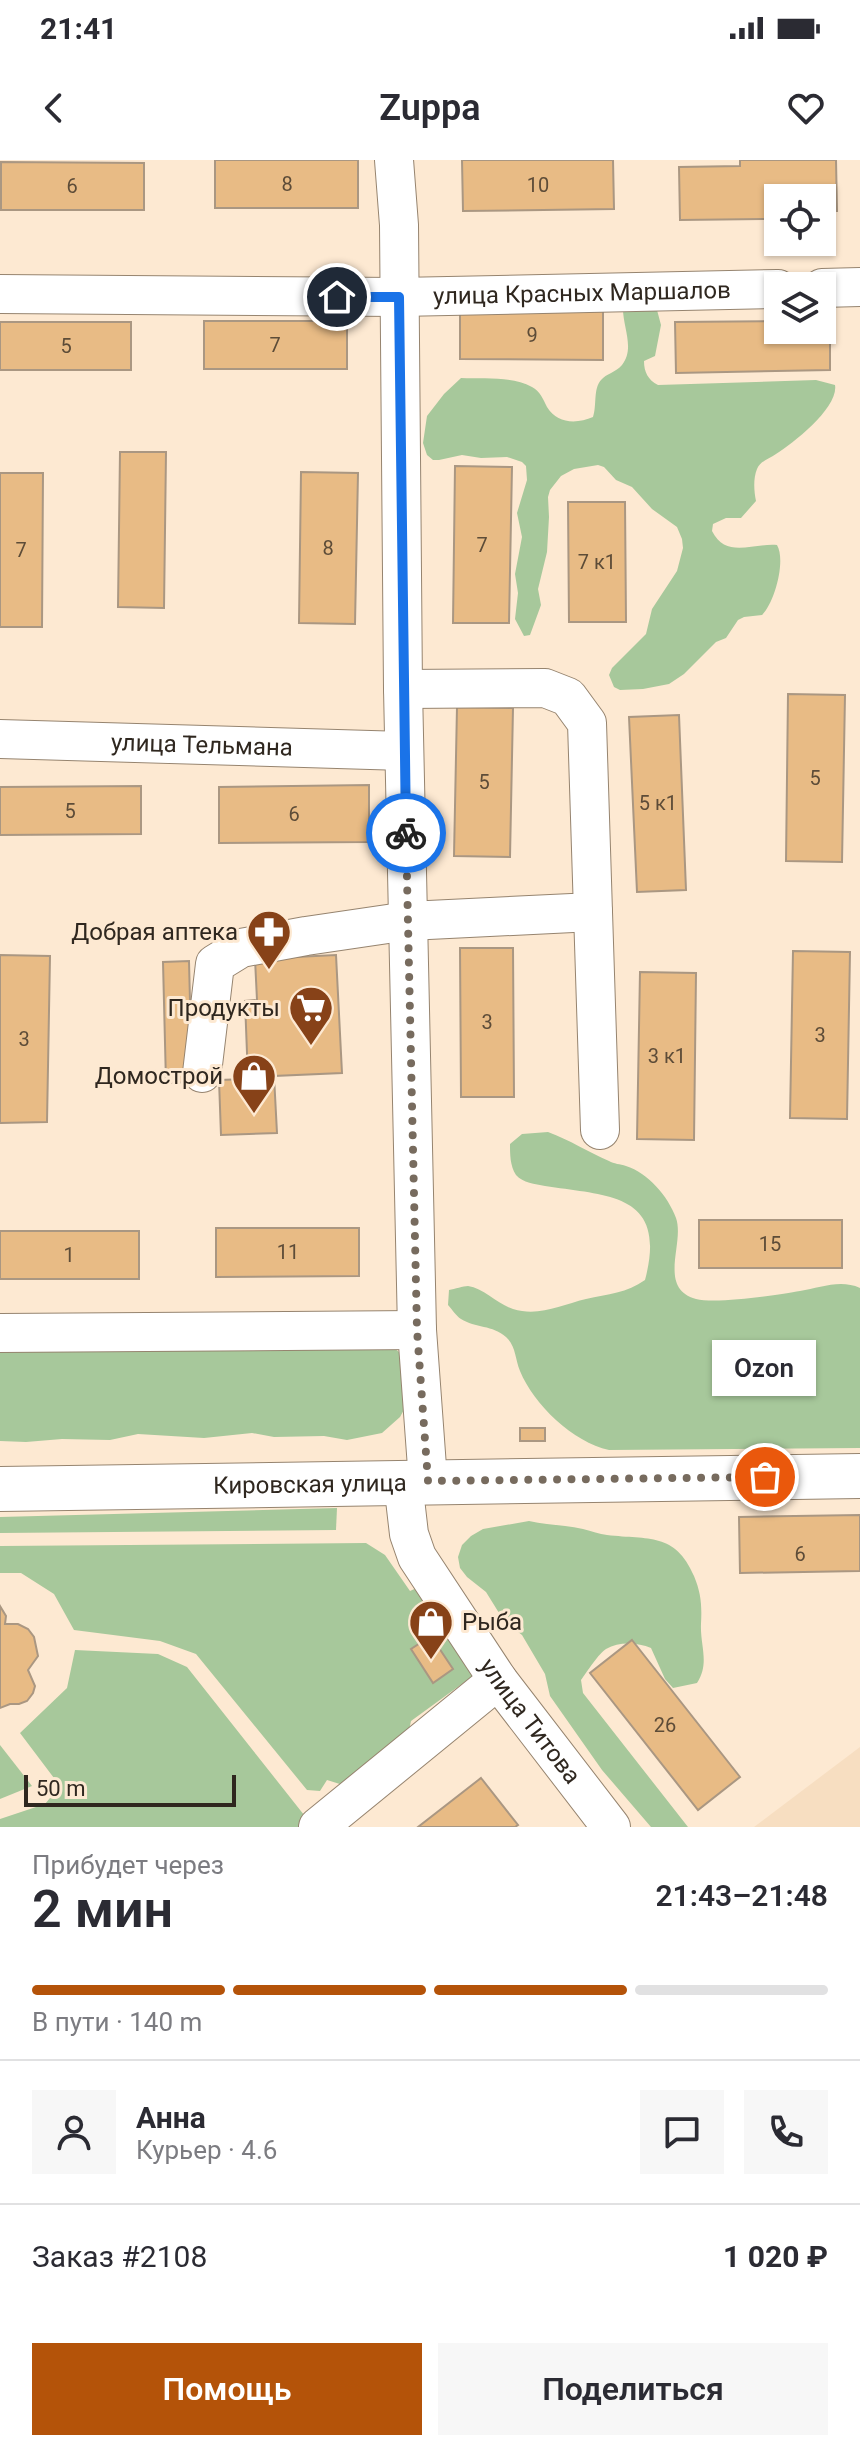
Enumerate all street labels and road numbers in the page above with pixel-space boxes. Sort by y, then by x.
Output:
street label: улица Красных Маршалов [433,276,731,310]
street label: улица Тельмана [111,728,293,762]
street label: Кировская улица [213,1469,407,1500]
street label: улица Титова [474,1653,586,1789]

